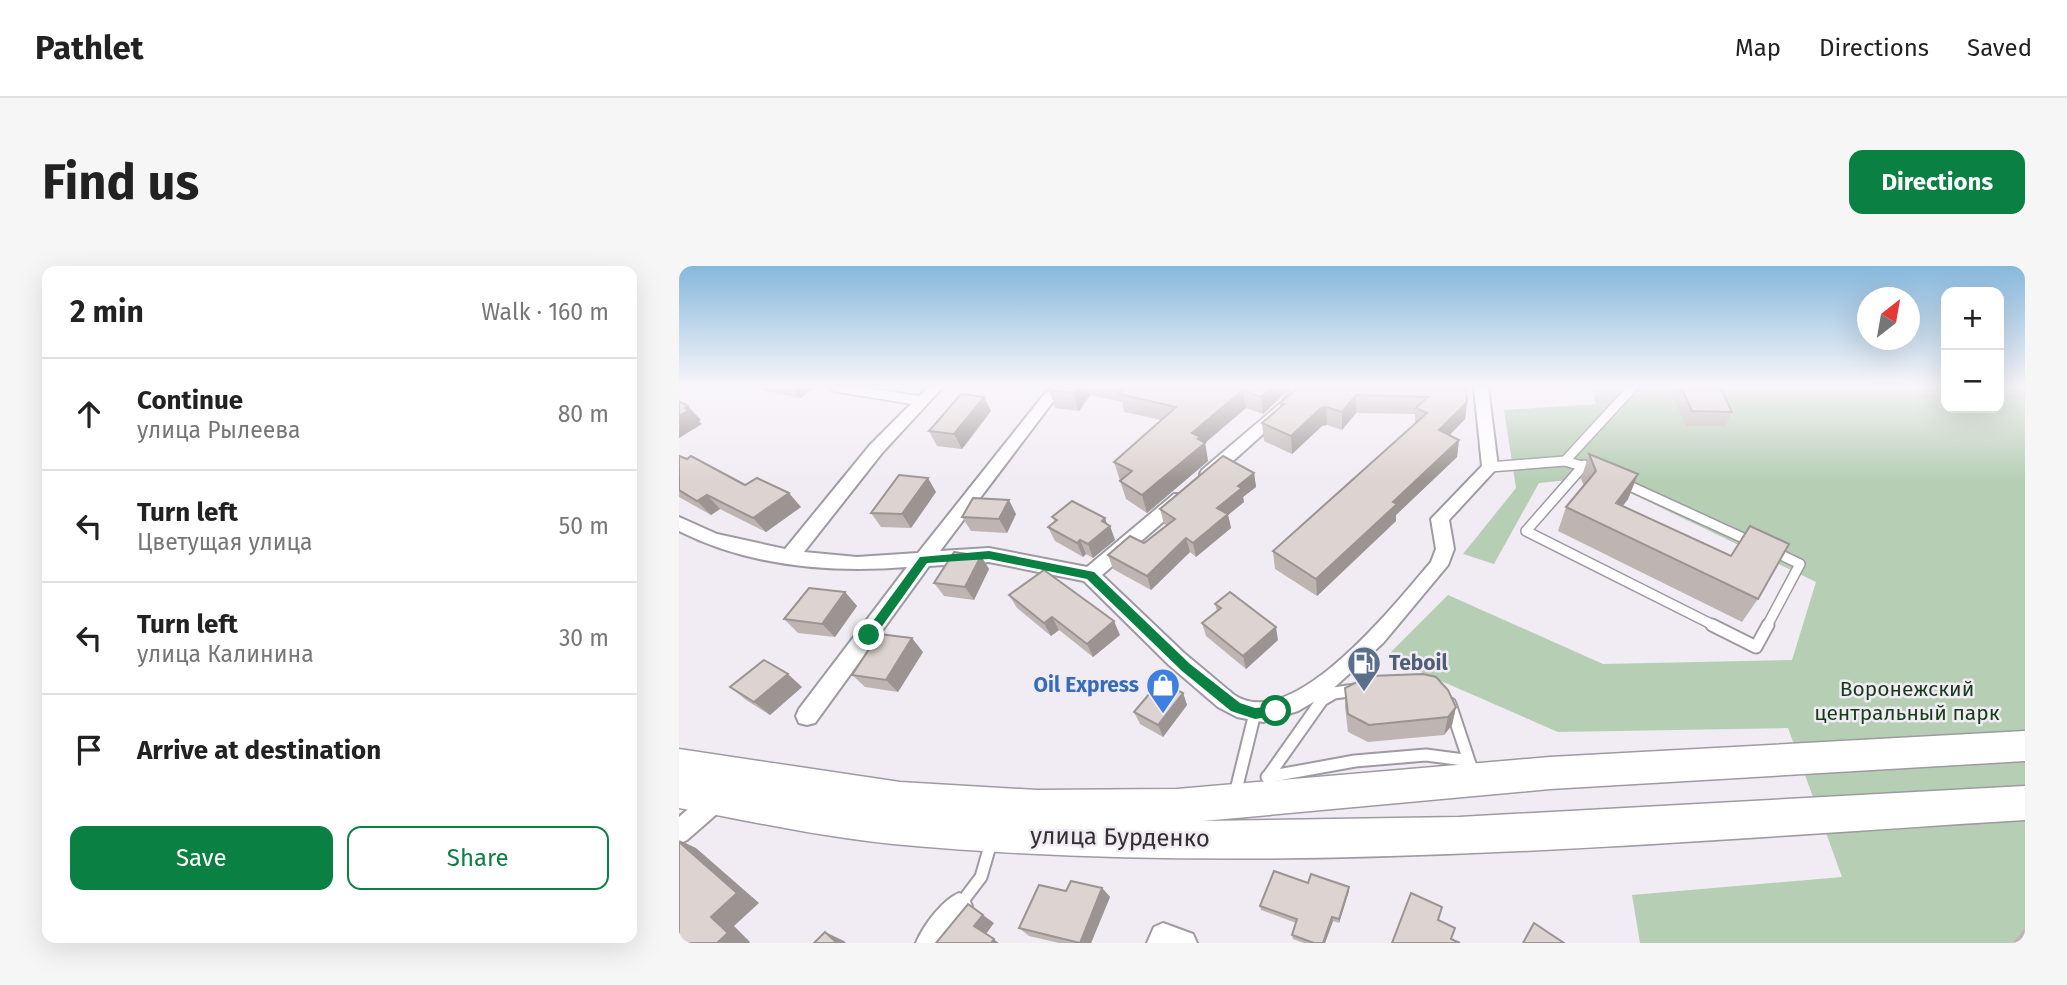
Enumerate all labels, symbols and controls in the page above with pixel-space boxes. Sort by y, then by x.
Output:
text: Pathlet [35,28,144,68]
text: Map [1735,34,1781,62]
text: Directions [1819,34,1929,62]
text: Saved [1967,34,2032,62]
button: Directions [1849,150,2025,214]
text: Find us [42,153,199,212]
north arrow [1857,287,1920,350]
map controls [1941,287,2004,413]
button: + [1941,287,2004,350]
text: 2 min [70,294,144,330]
text: Walk · 160 m [481,298,609,326]
button: − [1941,350,2004,413]
text: Continue [137,385,243,416]
icon: ahead [70,395,108,433]
text: 80 m [558,400,609,428]
text: улица Рылеева [137,416,301,444]
text: Turn left [137,497,238,528]
icon: left [70,507,108,545]
text: 50 m [559,512,609,540]
text: Цветущая улица [137,528,313,556]
text: Turn left [137,609,238,640]
icon: left [70,619,108,657]
route end [853,619,884,650]
text: 30 m [559,624,609,652]
text: улица Калинина [137,640,314,668]
fuel station icon: Teboil [1345,644,1383,693]
place label: Teboil [1389,650,1448,676]
shop icon: Oil Express [1144,666,1182,715]
place label: Oil Express [1033,672,1139,698]
park label: Воронежский центральный парк [1814,676,2000,726]
route start [1260,695,1291,726]
icon: arrive [70,731,108,769]
text: Arrive at destination [137,735,381,766]
street label: улица Бурденко [1030,821,1210,853]
button: Save [70,826,333,890]
button: Share [347,826,609,890]

